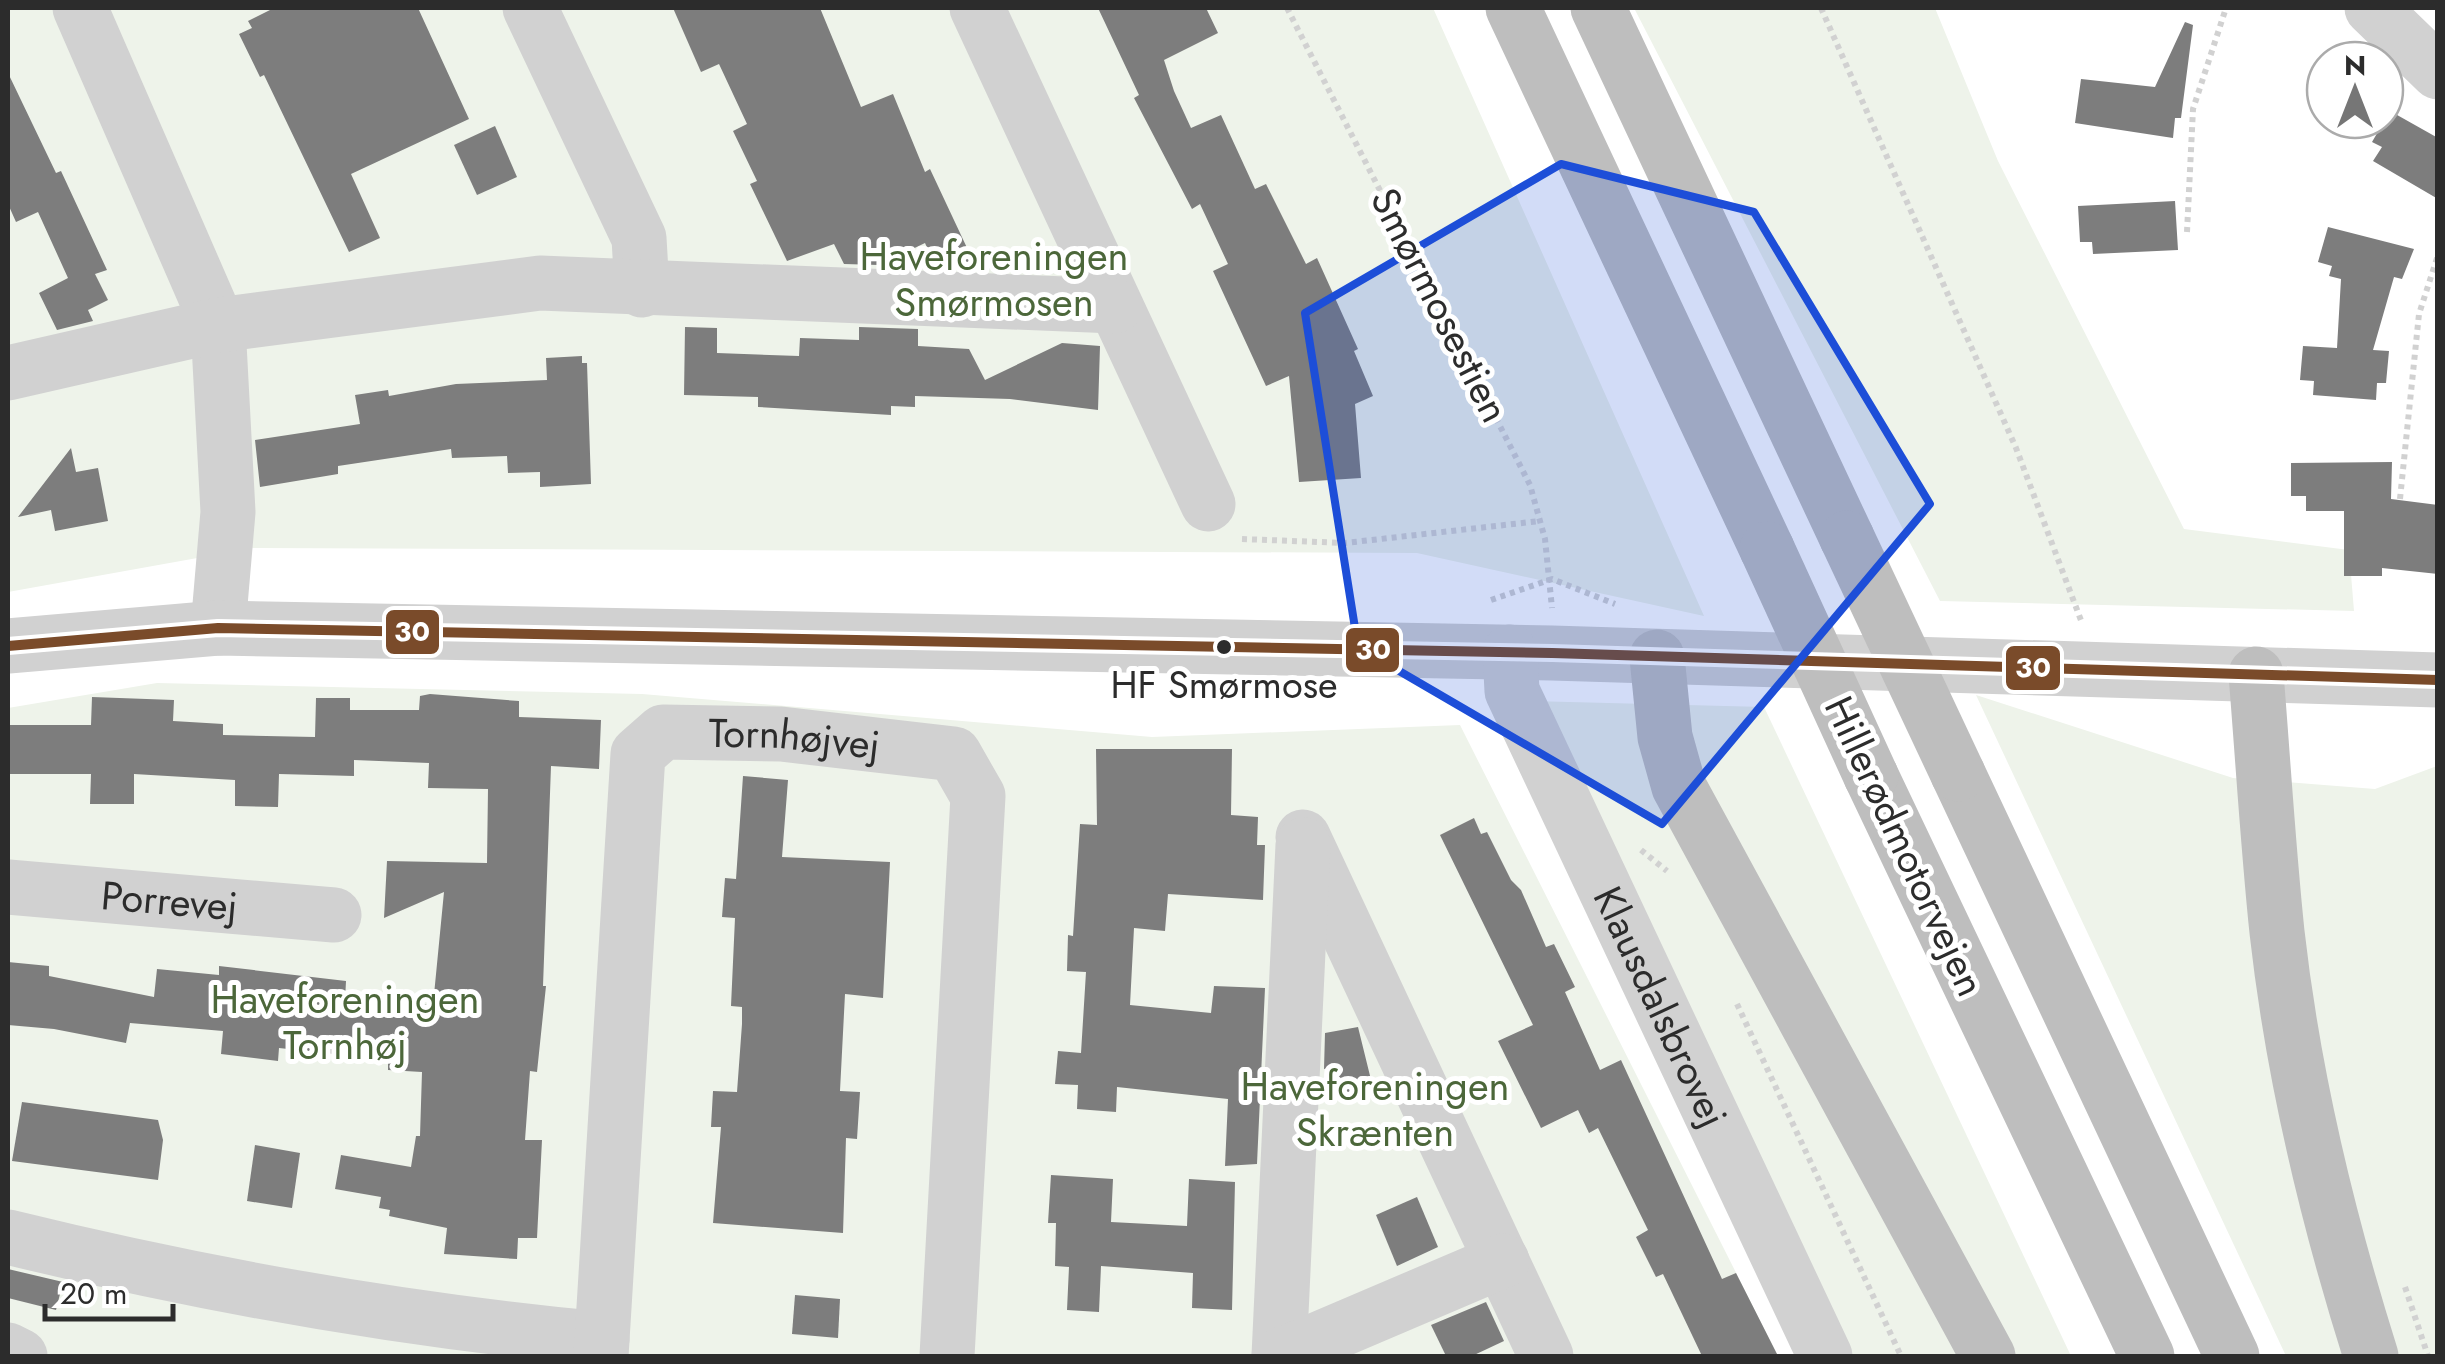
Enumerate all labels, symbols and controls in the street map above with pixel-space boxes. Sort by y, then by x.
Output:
north arrow [2305,40,2405,140]
text: N [2344,45,2366,86]
street label: Smørmosestien [1356,178,1524,432]
park label: Haveforeningen Smørmosen [859,227,1129,331]
line badge: 30 [384,608,441,656]
text: 30 [394,611,430,652]
line badge: 30 [1344,626,1401,674]
text: 30 [1355,629,1391,670]
marker: HF Smørmose [1214,637,1234,657]
line badge: 30 [2004,644,2062,692]
text: 30 [2015,647,2051,688]
place label: HF Smørmose [1110,657,1338,712]
street label: Hillerødmotorvejen [1810,686,2000,1006]
street label: Tornhøjvej [708,704,883,774]
street label: Porrevej [99,866,240,936]
street label: Klausdalsbrovej [1579,877,1742,1137]
park label: Haveforeningen Tornhøj [210,970,480,1074]
park label: Haveforeningen Skrænten [1240,1057,1510,1161]
scale bar [45,1259,172,1321]
text: 20 m [60,1272,127,1315]

